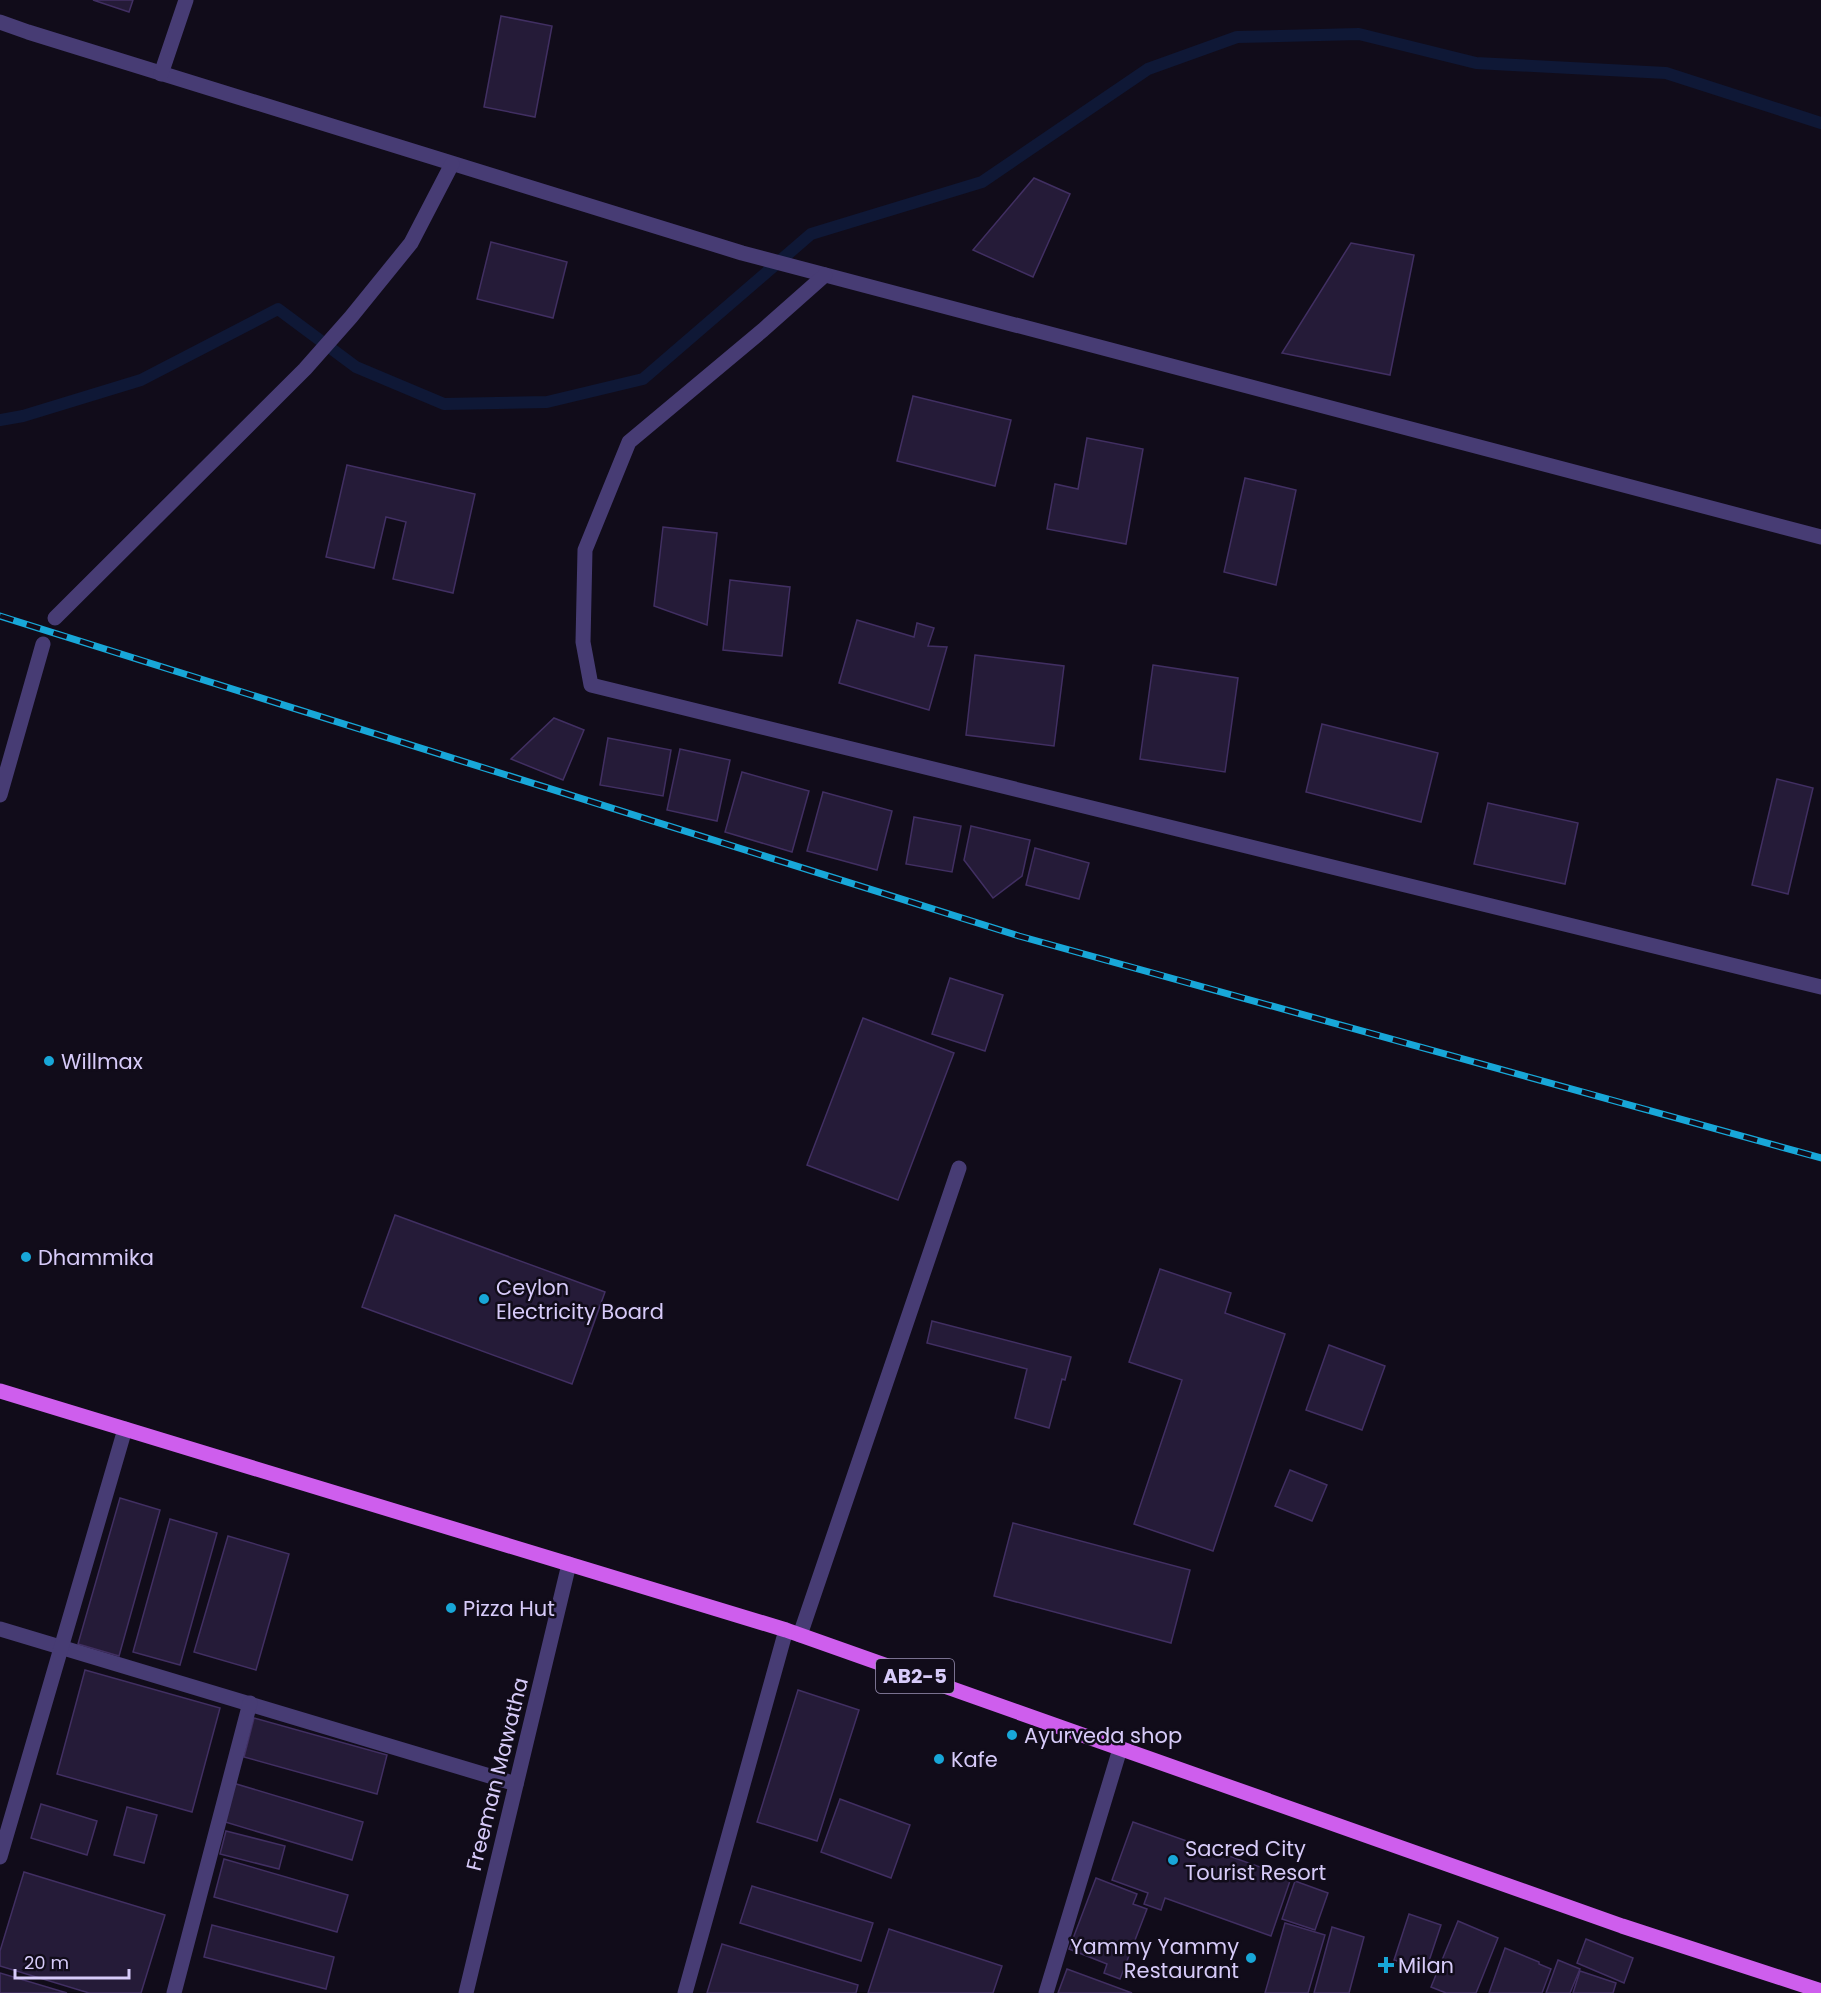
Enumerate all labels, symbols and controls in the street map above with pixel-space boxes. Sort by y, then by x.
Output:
place label: Willmax [61,1047,143,1076]
marker: Willmax [42,1054,56,1068]
place label: Dhammika [38,1243,154,1272]
marker: Dhammika [19,1250,33,1264]
place label: Ceylon Electricity Board [496,1273,664,1326]
marker: Ceylon Electricity Board [477,1292,491,1306]
place label: Pizza Hut [463,1594,555,1623]
marker: Pizza Hut [444,1601,458,1615]
road number: AB2-5 [876,1659,954,1693]
street label: Freeman Mawatha [459,1674,535,1874]
place label: Ayurveda shop [1024,1721,1182,1750]
marker: Ayurveda shop [1005,1728,1019,1742]
place label: Kafe [951,1745,998,1774]
marker: Kafe [932,1752,946,1766]
place label: Sacred City Tourist Resort [1185,1834,1326,1887]
marker: Sacred City Tourist Resort [1166,1853,1180,1867]
place label: Yammy Yammy Restaurant [1070,1932,1239,1985]
scale bar [15,1942,129,1980]
text: 20 m [24,1950,69,1975]
marker: Yammy Yammy Restaurant [1244,1951,1258,1965]
place label: Milan [1398,1951,1454,1980]
marker: Milan [1379,1958,1393,1972]

